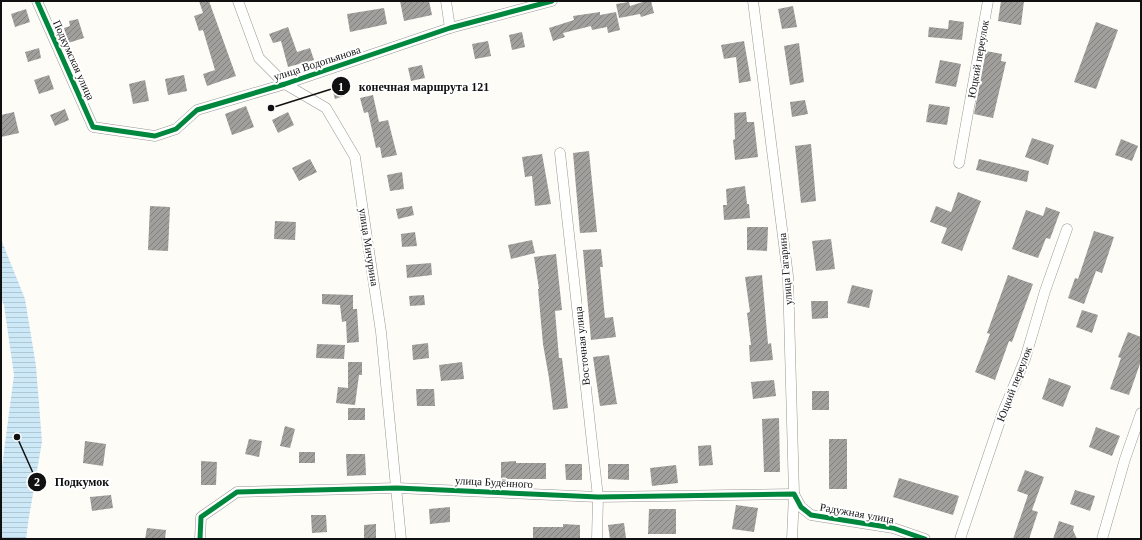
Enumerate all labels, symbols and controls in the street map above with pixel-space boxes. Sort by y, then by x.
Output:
street label: Подкумская улица [51,18,97,102]
street label: Юцкий переулок [965,18,991,99]
street label: улица Водопьянова [272,43,362,83]
callout: конечная маршрута 121 [331,74,497,98]
text: 1 [338,80,344,94]
text: конечная маршрута 121 [359,80,489,94]
street label: улица Мичурина [357,207,381,287]
street label: улица Гагарина [776,232,794,306]
street label: Восточная улица [572,306,592,386]
street label: Юцкий переулок [994,344,1034,423]
callout: Подкумок [27,470,118,494]
street label: улица Будённого [455,474,534,490]
text: 2 [34,475,40,489]
text: Подкумок [55,475,109,489]
street label: Радужная улица [819,501,895,525]

